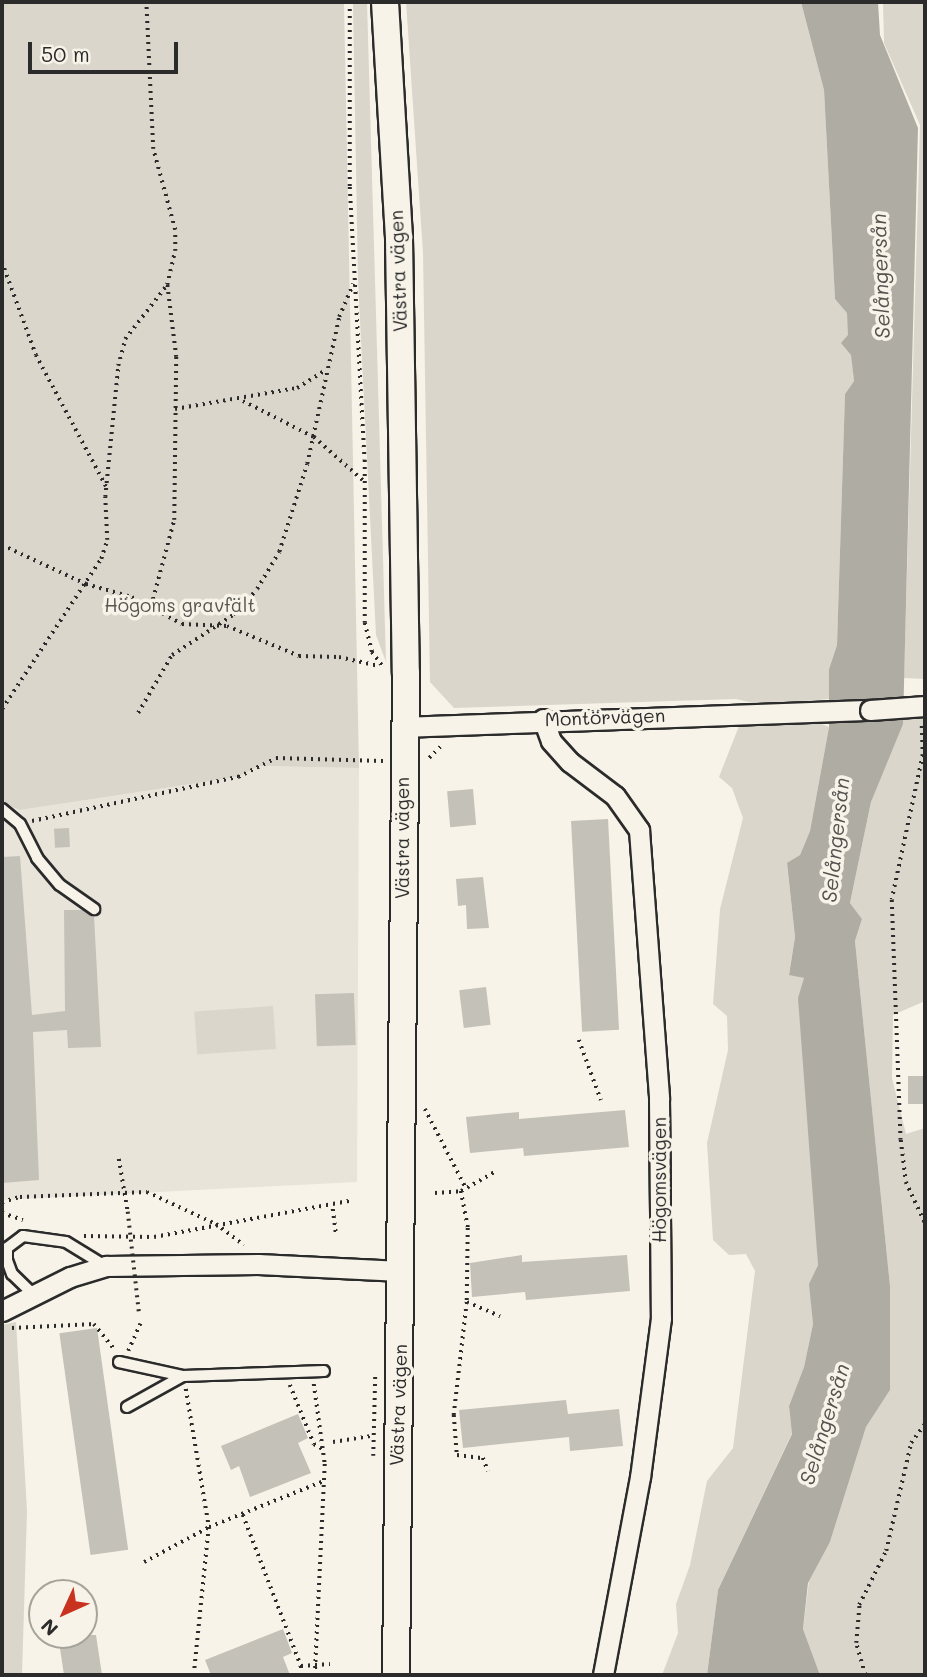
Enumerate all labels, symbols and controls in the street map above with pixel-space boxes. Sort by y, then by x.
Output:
scale bar [32,28,182,72]
text: 50 m [41,40,90,67]
street label: Västra vägen [384,210,412,332]
water label: Selångersån [865,213,895,339]
park label: Högoms gravfält [104,594,256,616]
street label: Montörvägen [544,704,666,730]
water label: Selångersån [816,776,854,904]
street label: Västra vägen [391,777,413,899]
street label: Högomsvägen [648,1117,670,1243]
street label: Västra vägen [384,1344,412,1466]
water label: Selångersån [794,1360,854,1488]
north arrow [28,1579,98,1649]
text: N [35,1614,63,1642]

